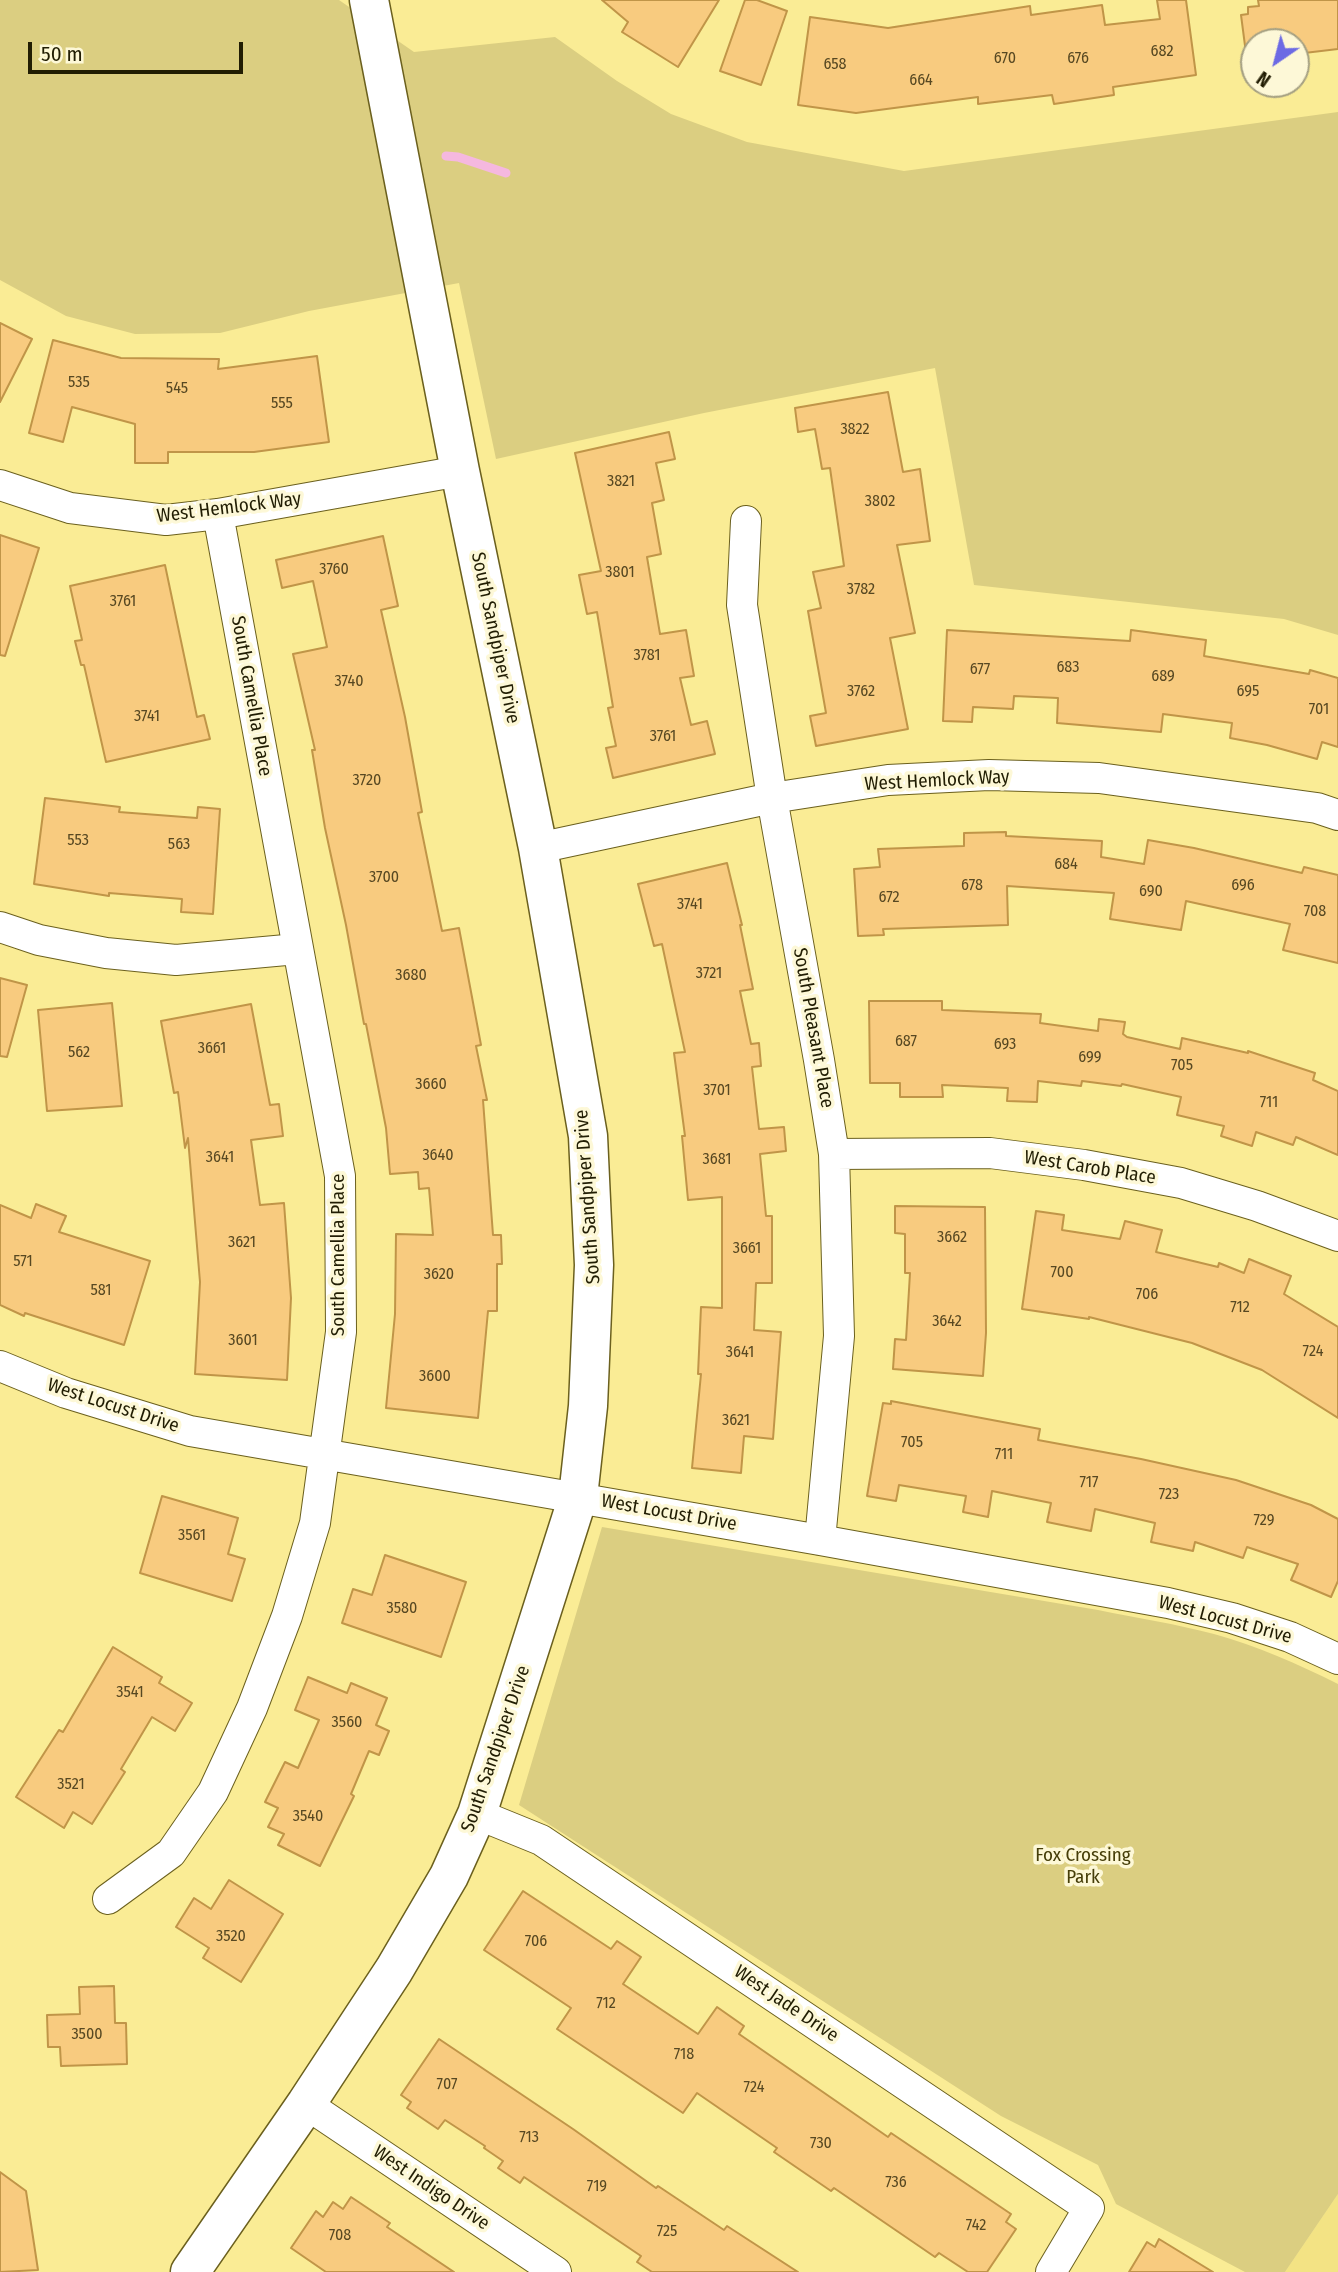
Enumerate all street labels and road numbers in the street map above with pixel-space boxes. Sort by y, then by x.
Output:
street label: West Hemlock Way [156,488,302,528]
street label: South Sandpiper Drive [466,550,524,726]
street label: South Camellia Place [226,614,276,778]
street label: West Hemlock Way [864,766,1010,796]
street label: South Pleasant Place [788,946,838,1110]
street label: South Sandpiper Drive [571,1109,605,1285]
street label: West Carob Place [1023,1146,1157,1190]
street label: South Camellia Place [328,1174,350,1336]
street label: West Locust Drive [44,1374,182,1438]
street label: West Locust Drive [599,1490,739,1536]
street label: West Locust Drive [1156,1591,1294,1649]
street label: South Sandpiper Drive [457,1663,535,1835]
street label: West Jade Drive [729,1961,843,2047]
street label: West Indigo Drive [368,2141,494,2235]

